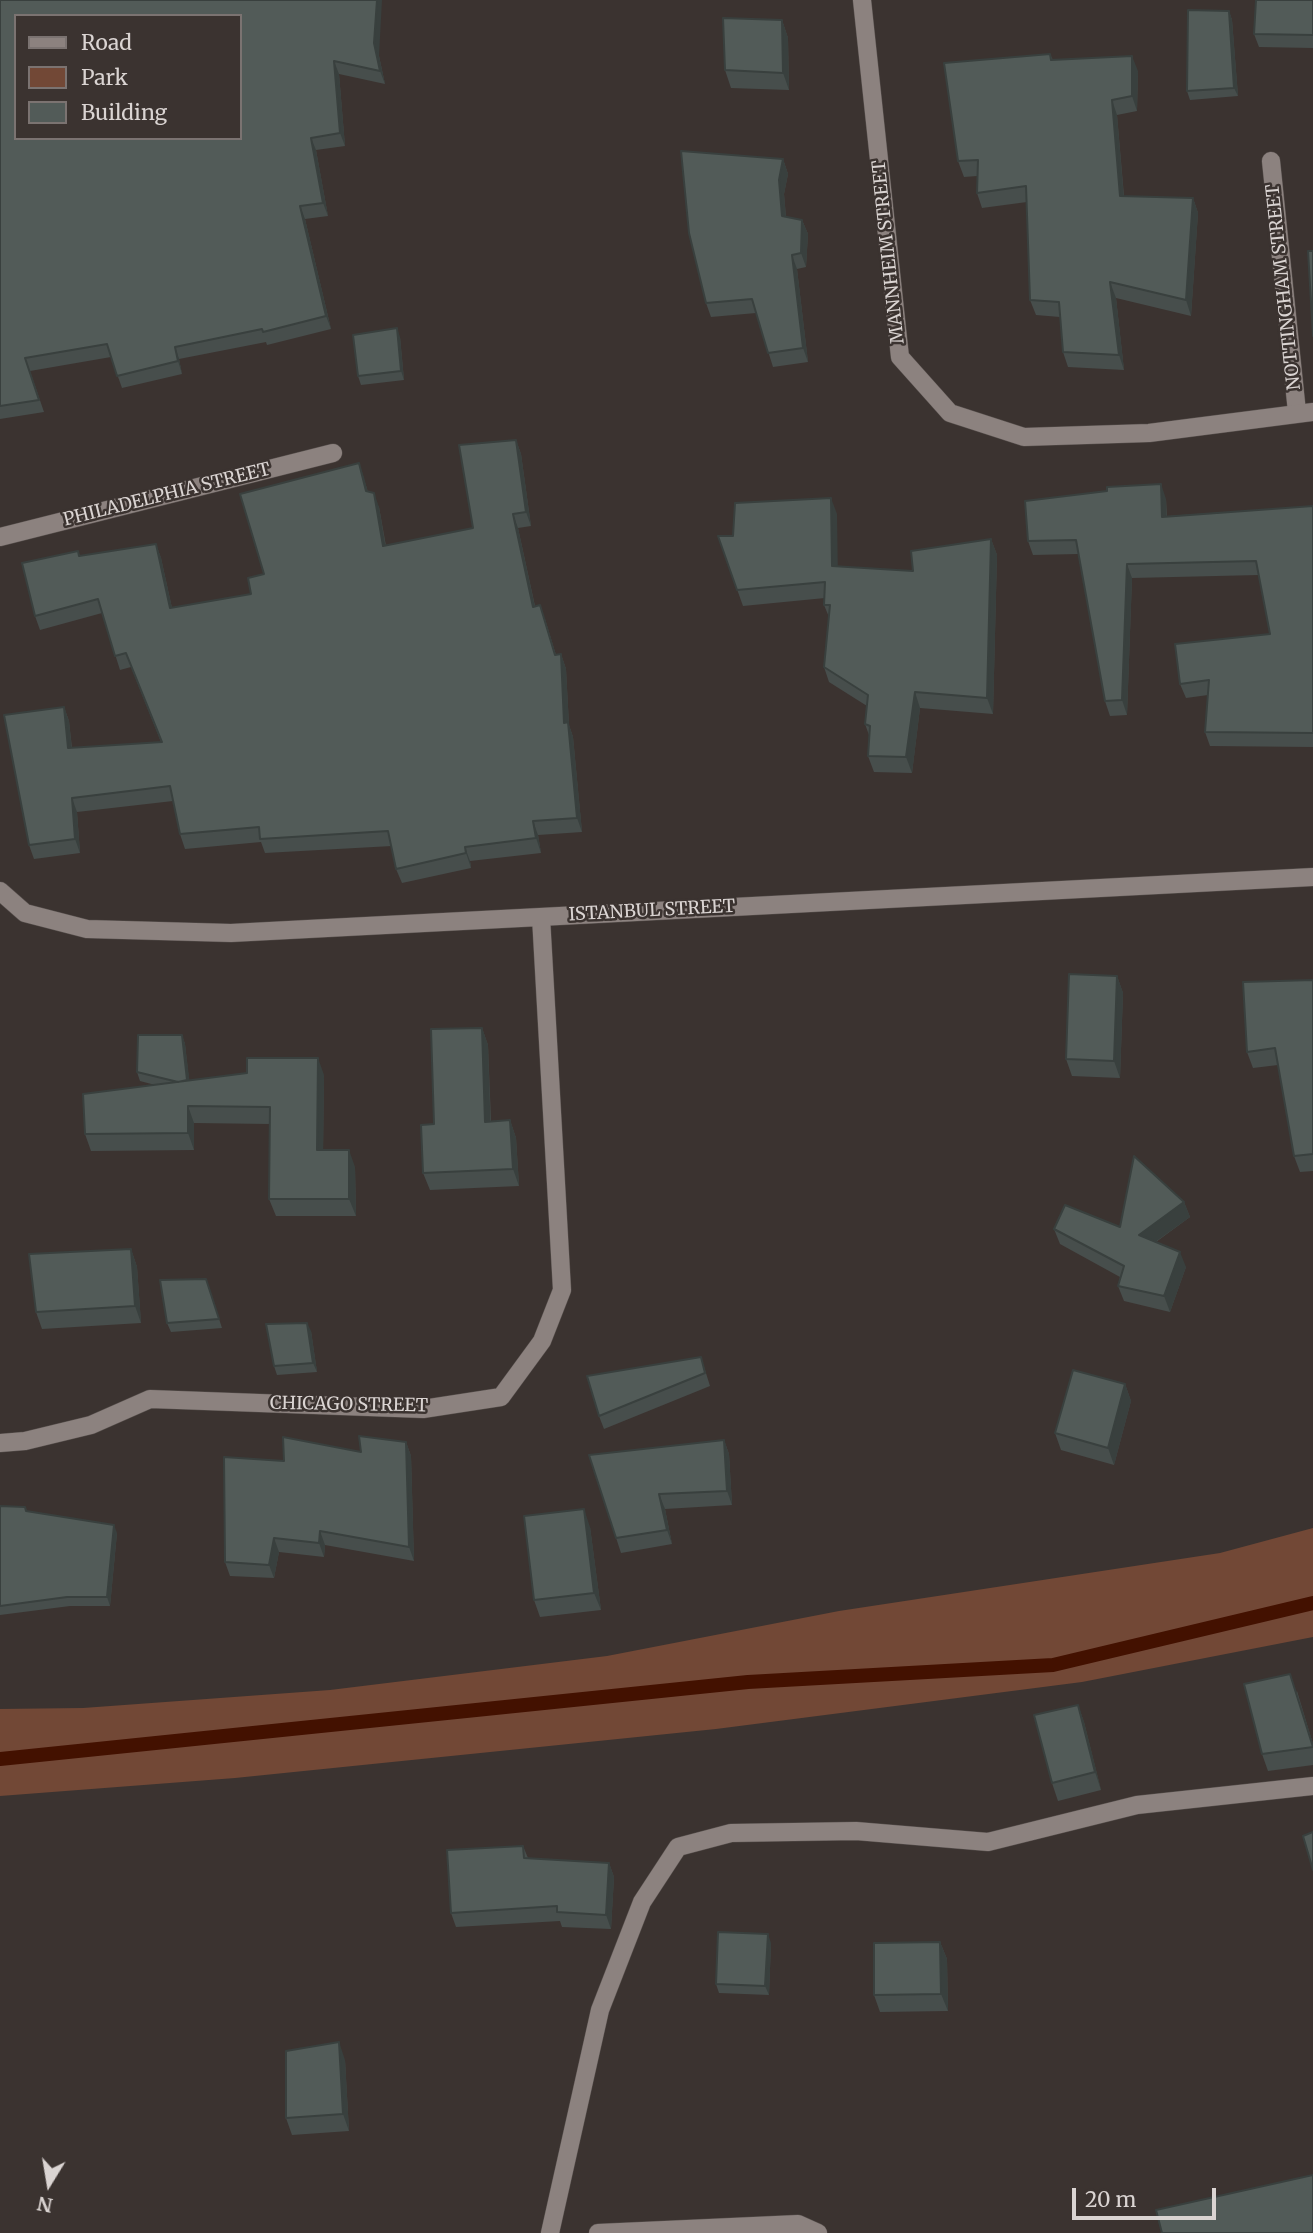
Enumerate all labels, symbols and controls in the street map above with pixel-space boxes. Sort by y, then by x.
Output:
legend [14,14,242,140]
text: Road [81,29,132,56]
text: Park [81,64,128,91]
text: Building [81,99,167,126]
street label: MANNHEIM STREET [869,159,909,345]
street label: NOTTINGHAM STREET [1262,183,1306,391]
street label: PHILADELPHIA STREET [61,459,273,531]
street label: ISTANBUL STREET [568,896,736,926]
street label: CHICAGO STREET [270,1393,428,1417]
north arrow [14,2149,84,2219]
scale bar [1075,2174,1218,2218]
text: 20 m [1085,2186,1136,2213]
text: N [35,2191,55,2218]

